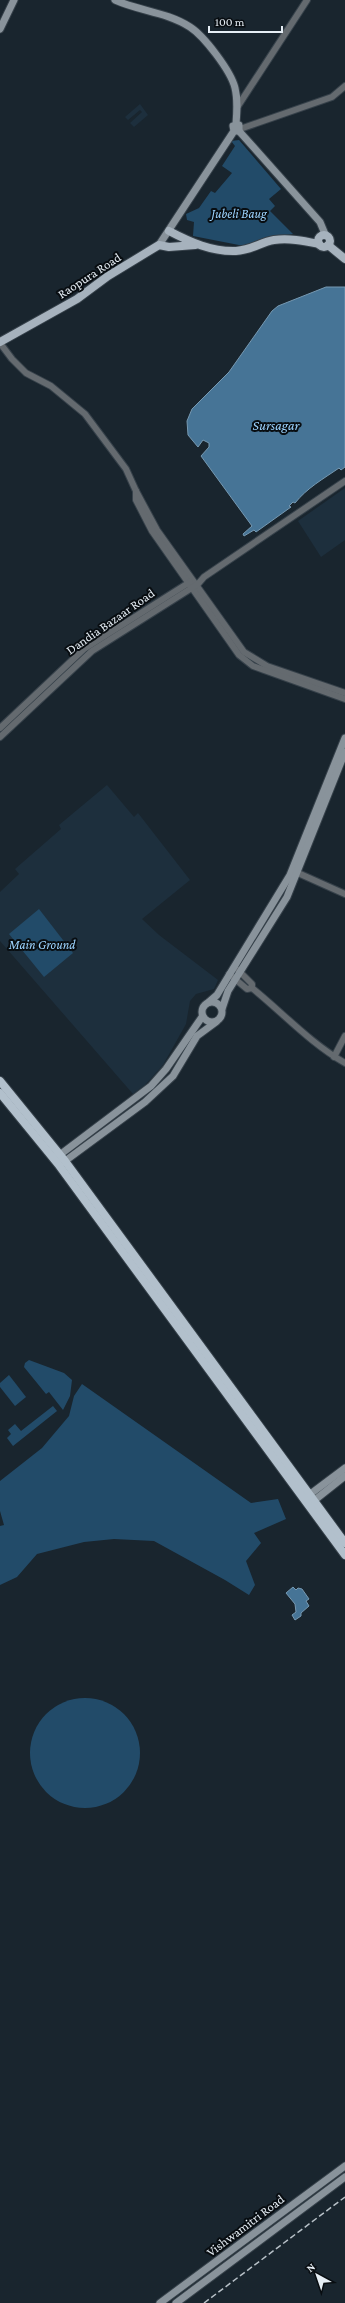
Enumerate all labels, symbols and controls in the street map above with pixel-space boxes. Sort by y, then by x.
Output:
scale bar [209,8,282,34]
text: 100 m [215,15,245,29]
park label: Jubeli Baug [209,206,268,221]
street label: Raopura Road [55,249,124,301]
water label: Sursagar [253,417,301,433]
street label: Dandia Bazaar Road [63,585,157,658]
park label: Main Ground [8,937,76,952]
street label: Vishwamitri Road [204,2191,287,2259]
north arrow [297,2255,337,2295]
text: N [304,2260,318,2274]

